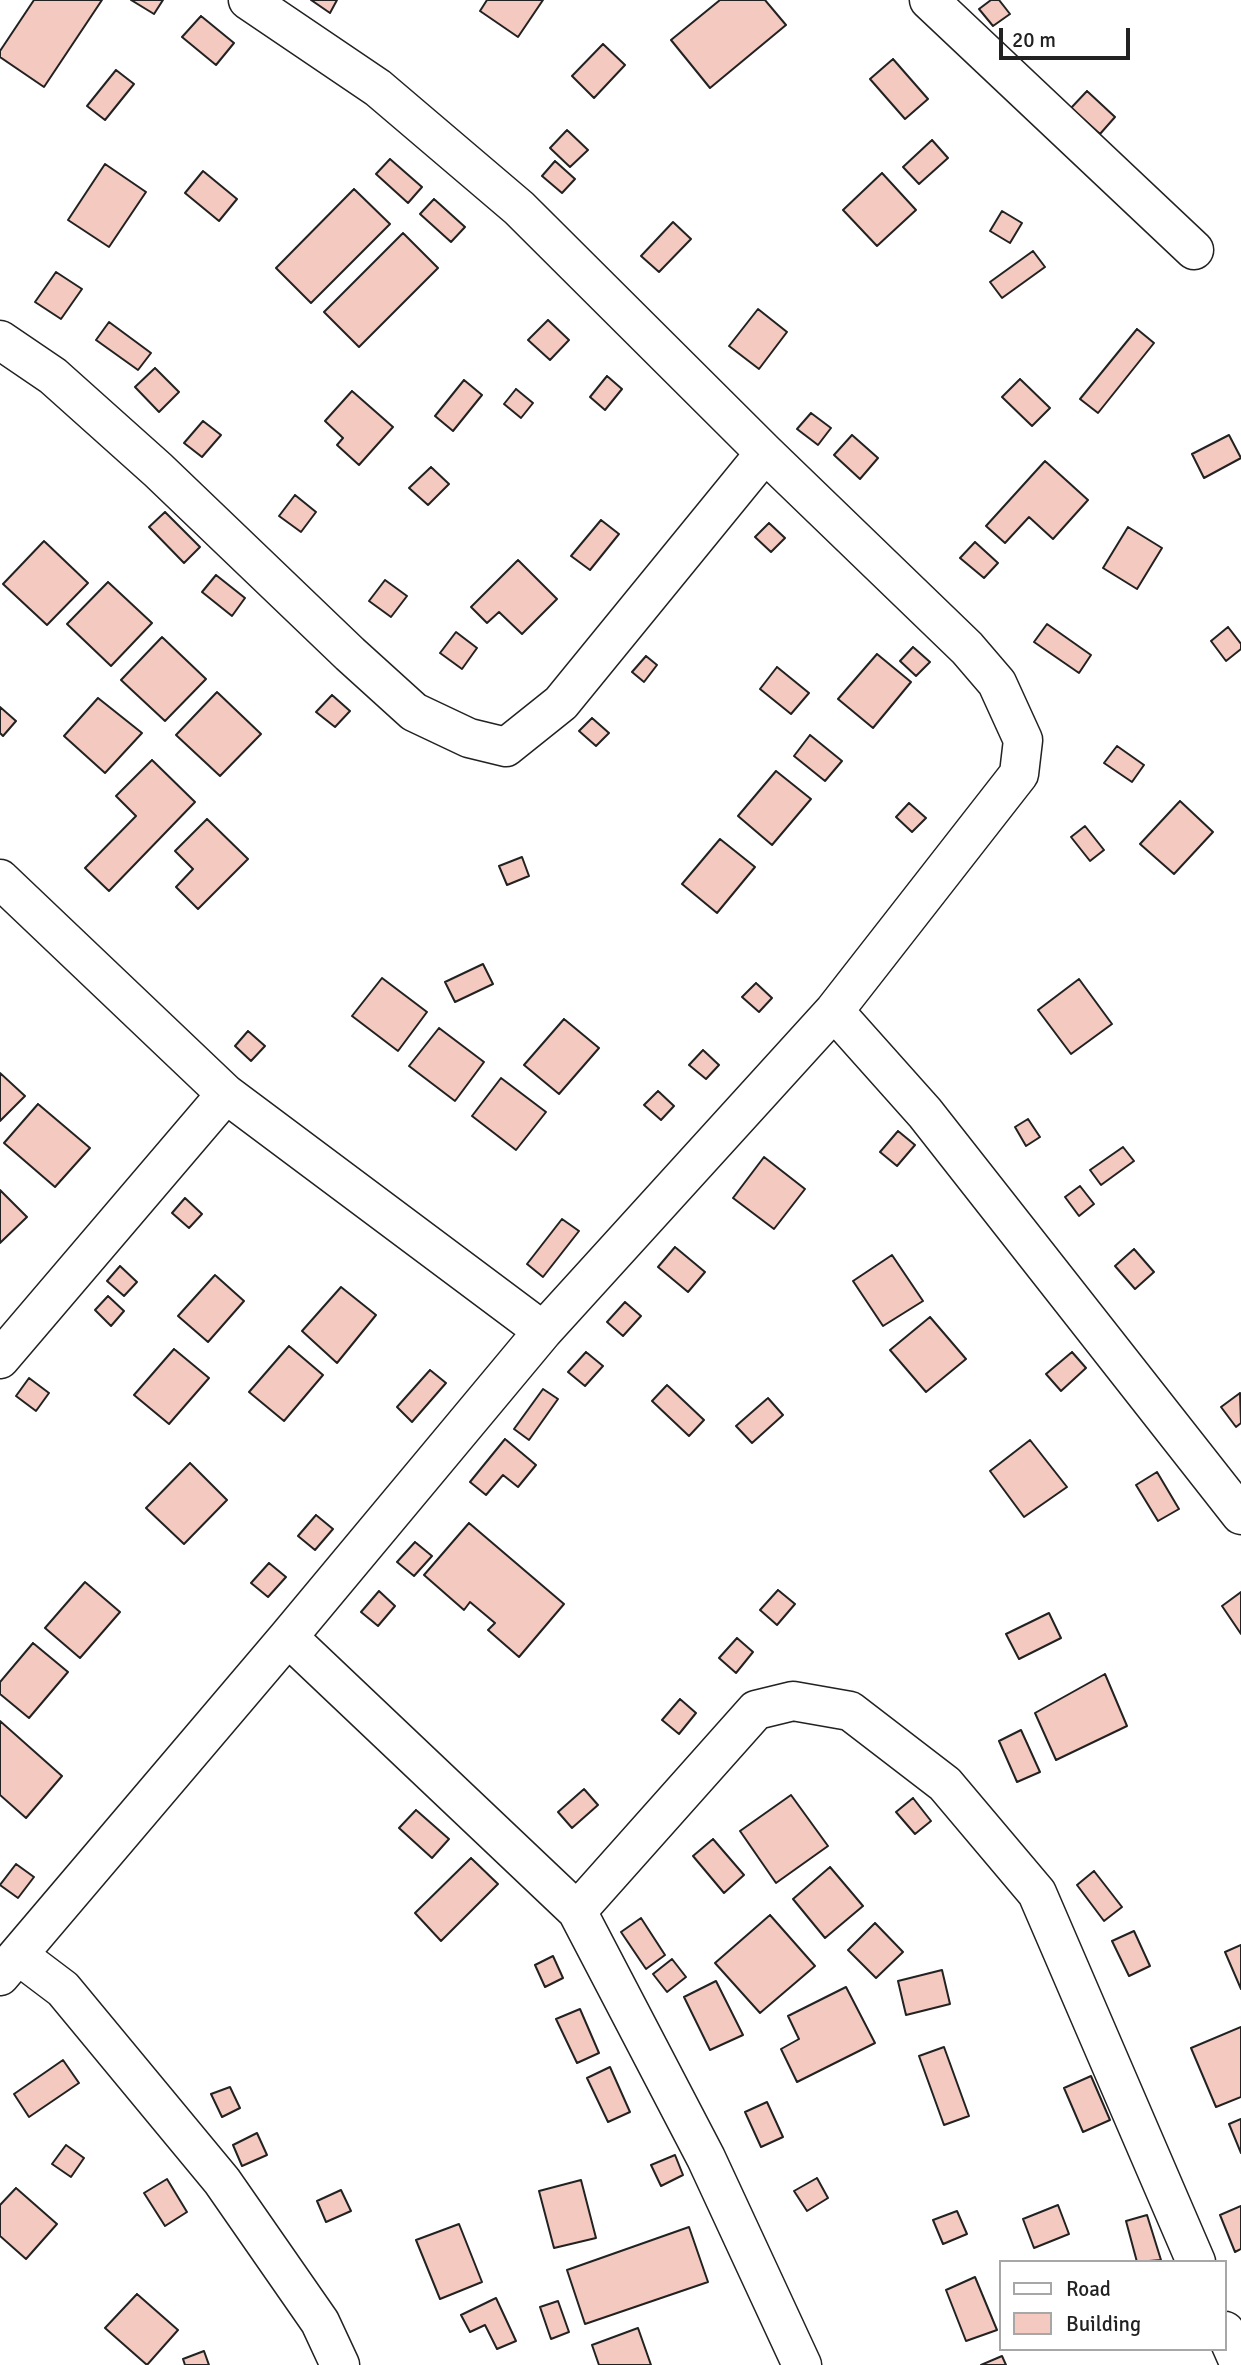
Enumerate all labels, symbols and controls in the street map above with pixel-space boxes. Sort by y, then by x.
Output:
scale bar [1003,14,1134,58]
text: 20 m [1012,27,1056,53]
legend [1000,2260,1227,2351]
text: Road [1066,2276,1111,2302]
text: Building [1066,2311,1141,2337]

